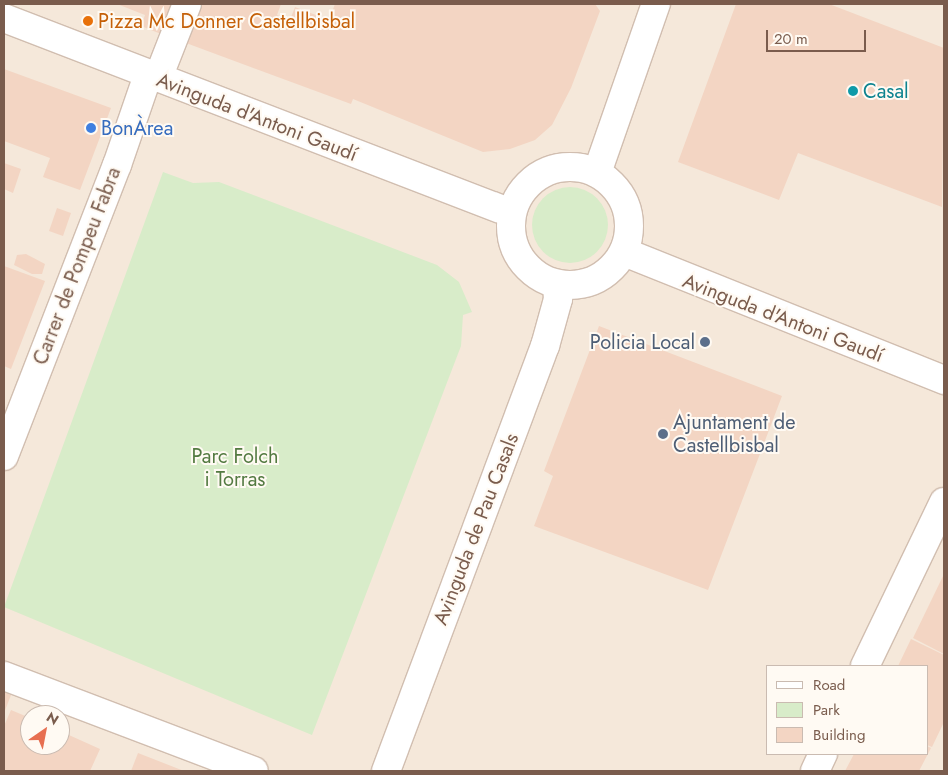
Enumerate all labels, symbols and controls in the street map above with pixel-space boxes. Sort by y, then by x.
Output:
place label: Pizza Mc Donner Castellbisbal [98,9,355,33]
marker: Pizza Mc Donner Castellbisbal [82,15,94,27]
scale bar [768,20,868,52]
text: 20 m [774,28,808,50]
street label: Avinguda d'Antoni Gaudí [153,68,361,166]
place label: Casal [863,79,909,103]
marker: Casal [847,85,859,97]
place label: BonÀrea [101,116,173,140]
marker: BonÀrea [85,122,97,134]
street label: Carrer de Pompeu Fabra [28,164,126,368]
street label: Avinguda d'Antoni Gaudí [679,269,887,367]
place label: Policia Local [590,330,695,354]
marker: Policia Local [699,336,711,348]
place label: Ajuntament de Castellbisbal [673,410,796,457]
marker: Ajuntament de Castellbisbal [657,428,669,440]
street label: Avinguda de Pau Casals [428,430,524,628]
park label: Parc Folch i Torras [191,444,279,491]
legend [766,665,928,755]
text: Road [813,674,845,696]
text: Park [813,699,840,721]
north arrow [20,705,70,755]
text: N [43,707,63,730]
text: Building [813,724,865,746]

